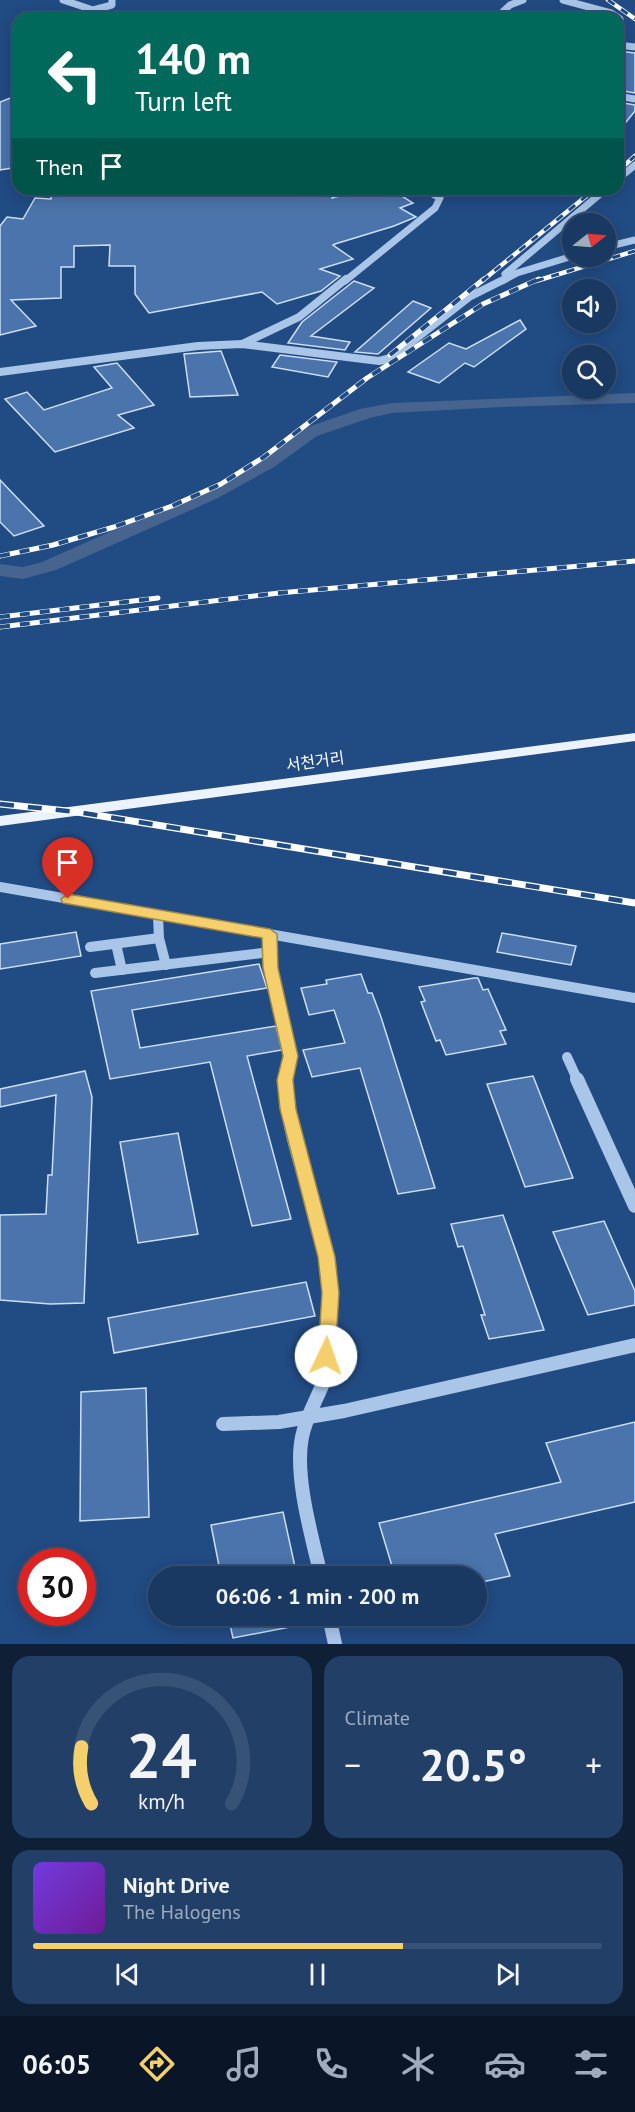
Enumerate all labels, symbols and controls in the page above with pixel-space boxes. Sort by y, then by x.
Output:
text: 140 m [135,31,251,86]
icon: left [36,36,114,114]
text: Turn left [135,84,232,118]
icon: arrive [95,150,128,183]
text: Then [36,153,83,181]
north arrow [562,213,616,267]
map controls [562,213,616,399]
button: sound [562,279,616,333]
button: search [562,345,616,399]
street label: 서천거리 [284,747,346,775]
pin [42,837,93,899]
icon: arrive [51,846,84,879]
position arrow [294,1324,358,1388]
speed limit sign: 30 [18,1548,96,1626]
text: 06:06 · 1 min · 200 m [216,1582,419,1610]
text: Climate [345,1705,410,1731]
text: 24 [126,1714,197,1795]
text: 20.5° [420,1735,527,1793]
text: − [345,1743,361,1786]
text: + [585,1743,602,1786]
text: km/h [138,1787,185,1815]
text: Night Drive [123,1871,230,1899]
text: The Halogens [123,1899,241,1925]
icon: previous [111,1958,144,1991]
icon: pause [301,1958,334,1991]
icon: next [491,1958,524,1991]
icon: directions [136,2043,178,2085]
icon: music [223,2043,265,2085]
icon: phone [310,2043,352,2085]
icon: climate [397,2043,439,2085]
icon: car [484,2043,526,2085]
icon: filters [570,2043,612,2085]
text: 06:05 [22,2047,91,2081]

